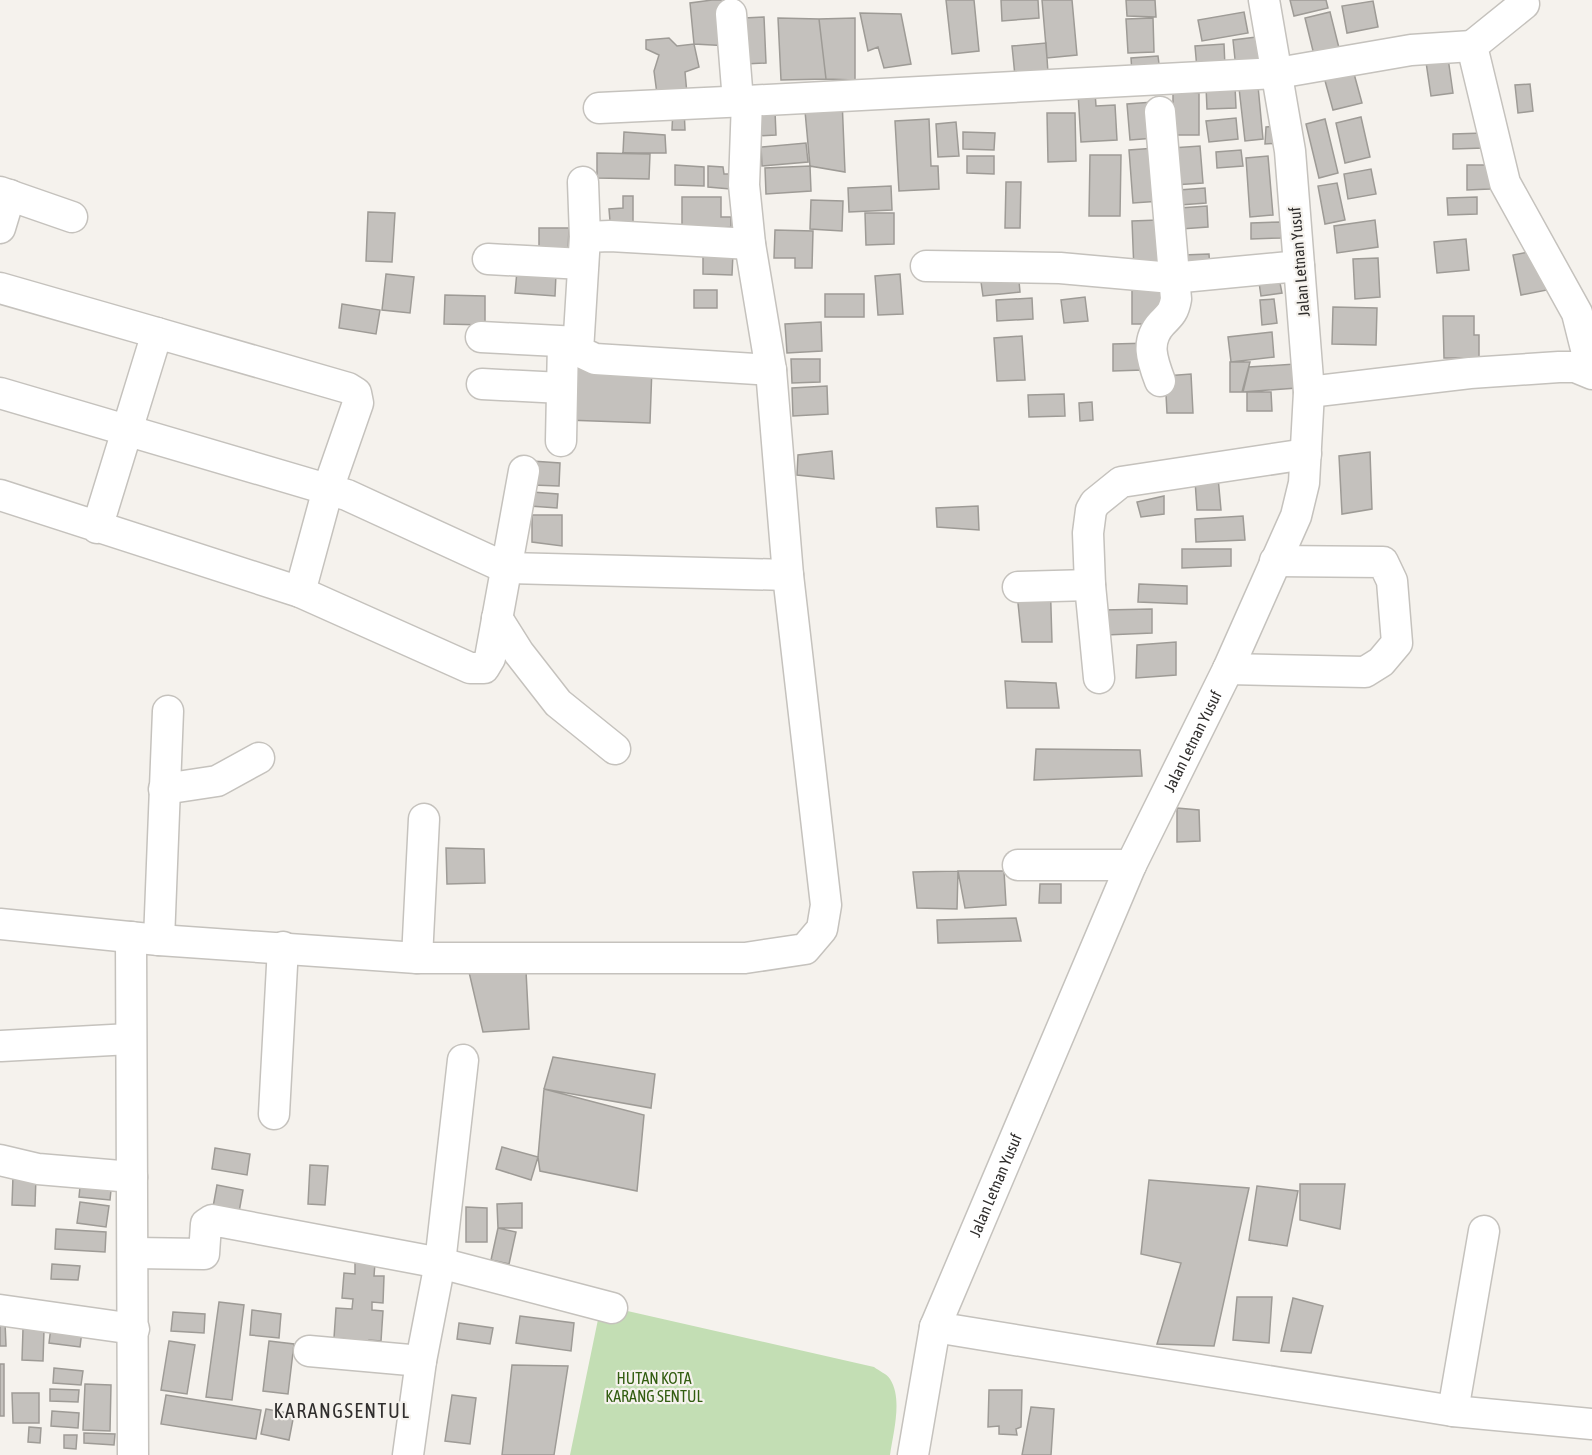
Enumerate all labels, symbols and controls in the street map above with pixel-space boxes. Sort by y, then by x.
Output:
street label: Jalan Letnan Yusuf [1285,206,1313,318]
street label: Jalan Letnan Yusuf [1160,687,1225,794]
street label: Jalan Letnan Yusuf [965,1130,1025,1239]
park label: HUTAN KOTA KARANG SENTUL [605,1369,703,1405]
district label: KARANGSENTUL [274,1399,410,1422]

